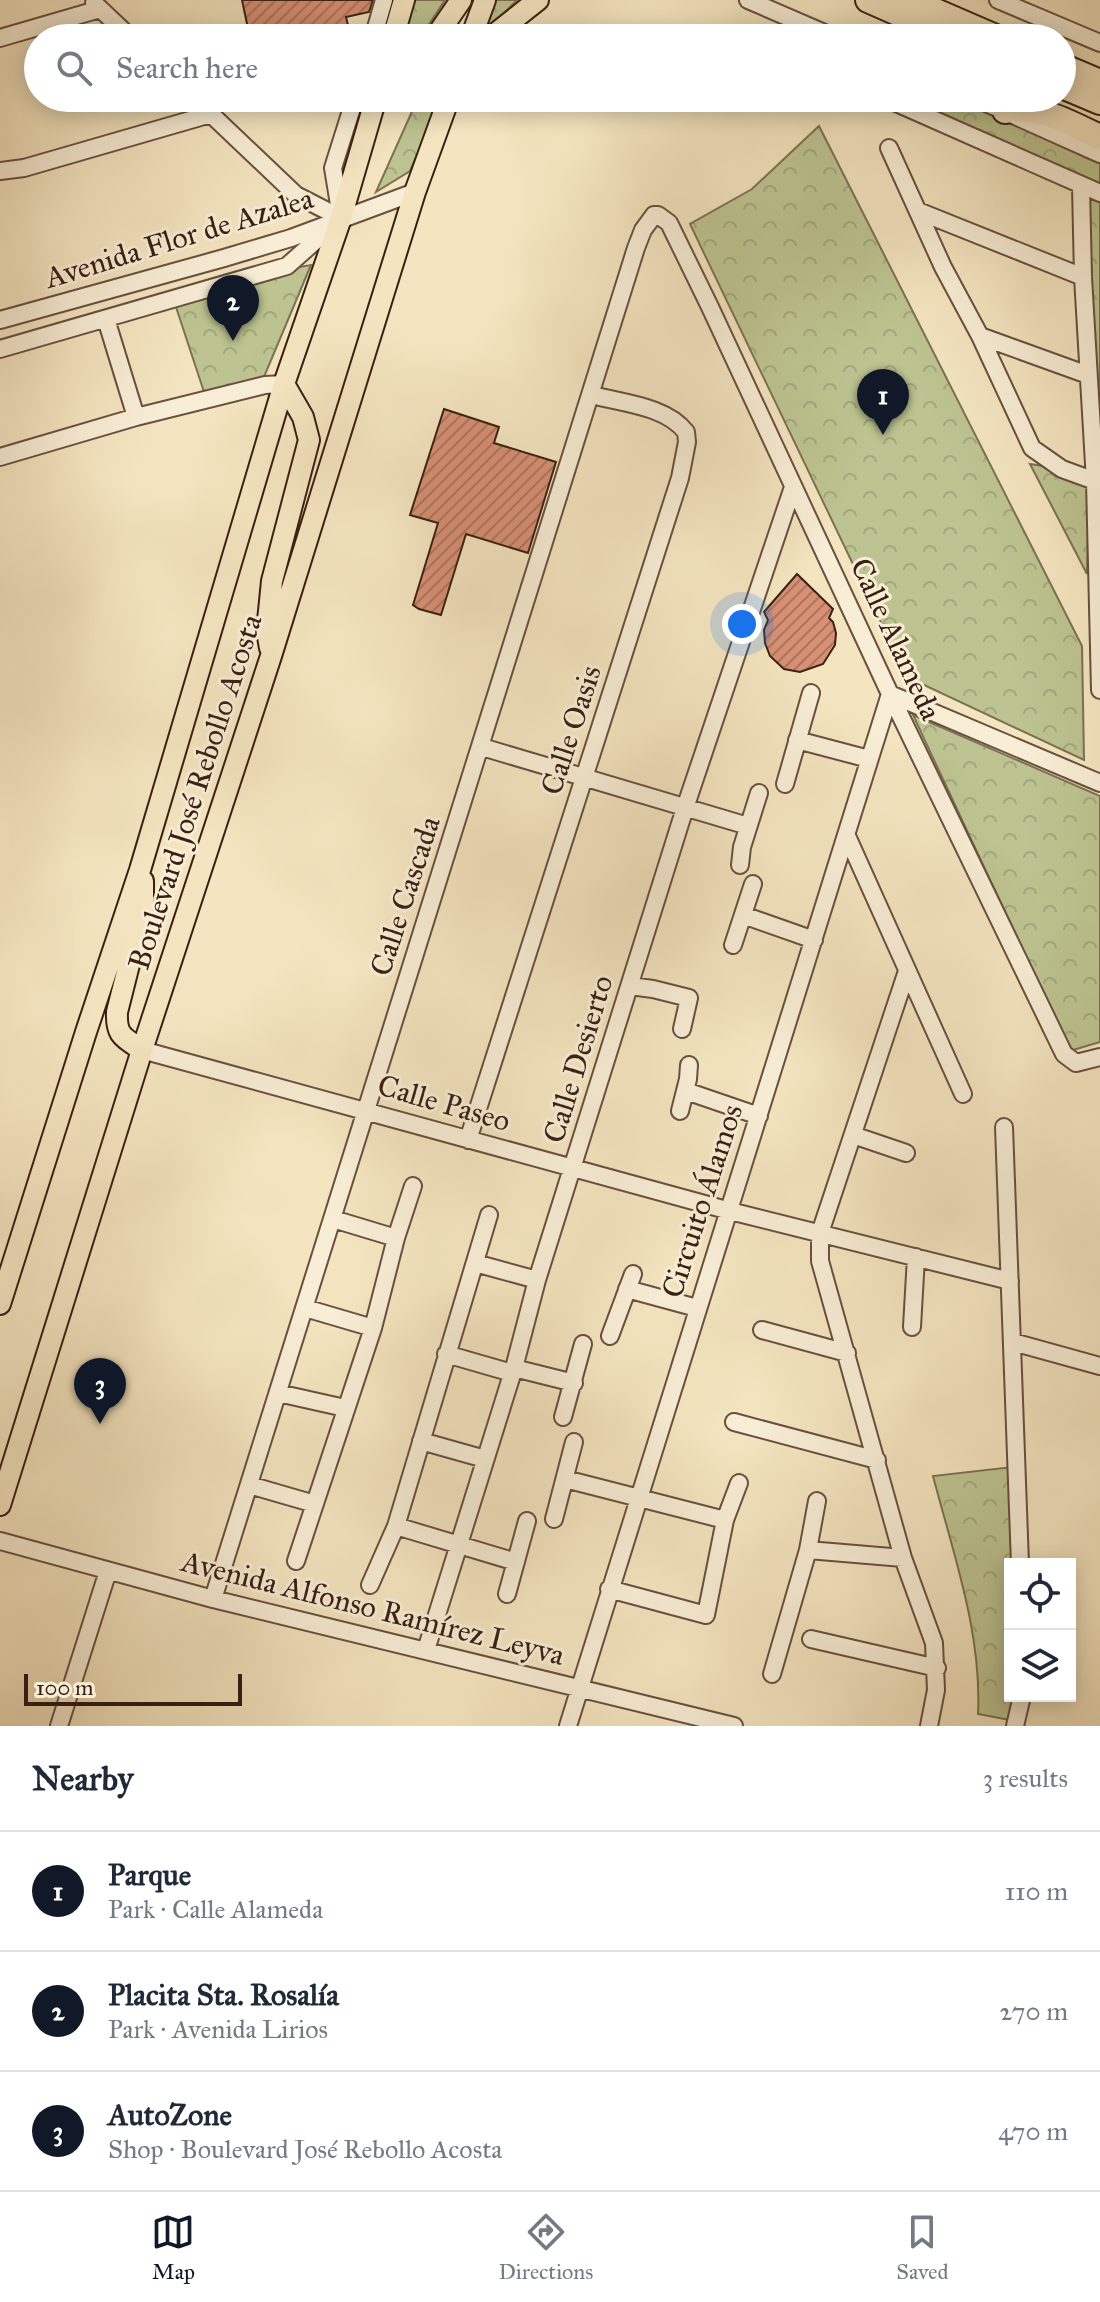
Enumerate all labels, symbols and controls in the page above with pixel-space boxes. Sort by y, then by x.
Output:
search box [24,24,1076,112]
icon: search [52,46,96,90]
text: Search here [116,50,258,86]
street label: Avenida Flor de Azalea [39,180,318,297]
pin: 2 [207,275,259,341]
pin: 1 [857,369,909,435]
street label: Calle Alameda [843,552,949,726]
your location [722,604,762,644]
street label: Boulevard José Rebollo Acosta [121,610,270,974]
street label: Calle Oasis [533,661,609,799]
street label: Calle Cascada [362,812,448,980]
street label: Calle Desierto [535,971,621,1147]
street label: Calle Paseo [374,1067,514,1139]
street label: Circuito Álamos [653,1099,750,1302]
pin: 3 [74,1358,126,1424]
street label: Avenida Alfonso Ramírez Leyva [176,1542,568,1673]
map controls [1004,1558,1076,1702]
button: locate [1004,1558,1076,1630]
button: layers [1004,1630,1076,1702]
scale bar [24,1670,242,1706]
text: 100 m [36,1674,93,1701]
text: Nearby [32,1758,134,1799]
text: 3 results [983,1762,1068,1794]
text: Parque [108,1857,191,1893]
text: 1 [53,1875,63,1907]
text: 110 m [1005,1875,1068,1907]
text: Park · Calle Alameda [108,1893,323,1925]
text: Placita Sta. Rosalía [108,1977,339,2013]
text: 2 [52,1995,64,2027]
text: 270 m [999,1995,1068,2027]
text: Park · Avenida Lirios [108,2013,328,2045]
text: AutoZone [108,2097,232,2133]
text: 3 [53,2115,63,2147]
text: 470 m [998,2115,1068,2147]
text: Shop · Boulevard José Rebollo Acosta [108,2133,502,2165]
tab: Map [151,2210,195,2285]
tab: Directions [498,2210,593,2285]
tab: Saved [896,2210,948,2285]

